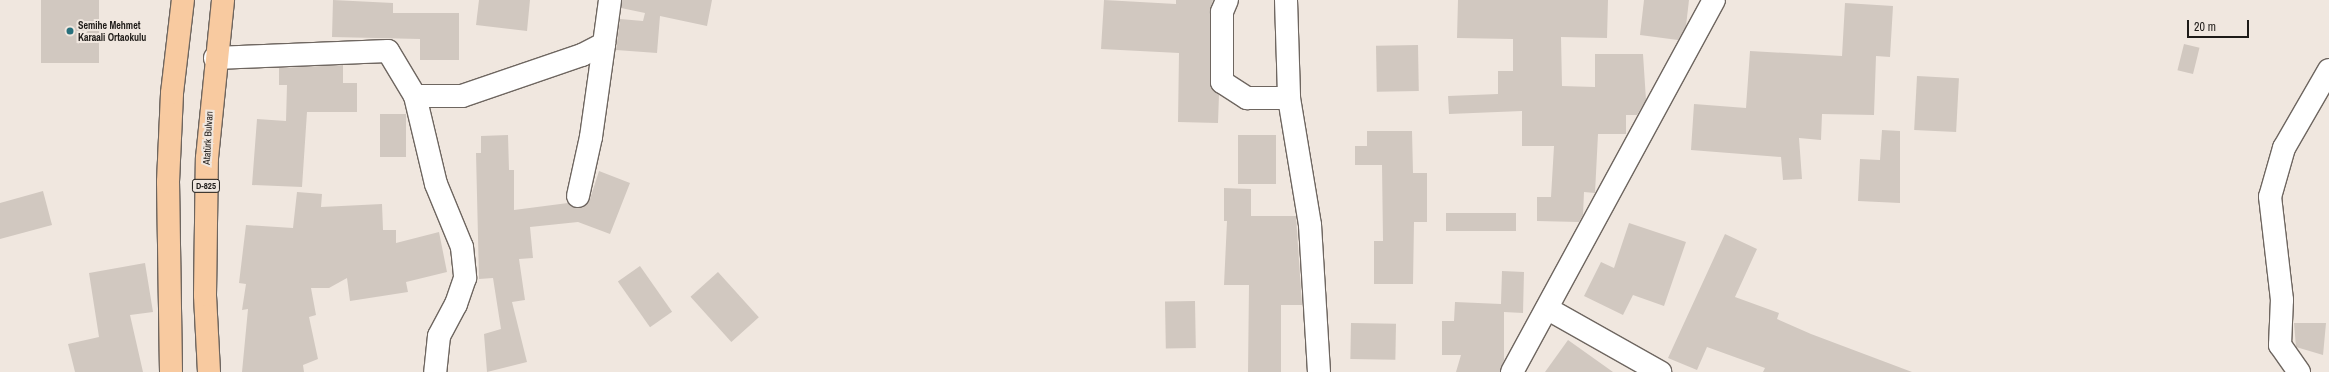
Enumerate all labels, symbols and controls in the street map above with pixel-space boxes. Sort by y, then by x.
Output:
scale bar [2189,12,2251,38]
place label: Semihe Mehmet Karaali Ortaokulu [78,19,146,42]
text: 20 m [2194,19,2216,35]
marker: Semihe Mehmet Karaali Ortaokulu [65,26,75,36]
street label: Atatürk Bulvarı [201,111,215,165]
road number: D-825 [191,179,221,193]

